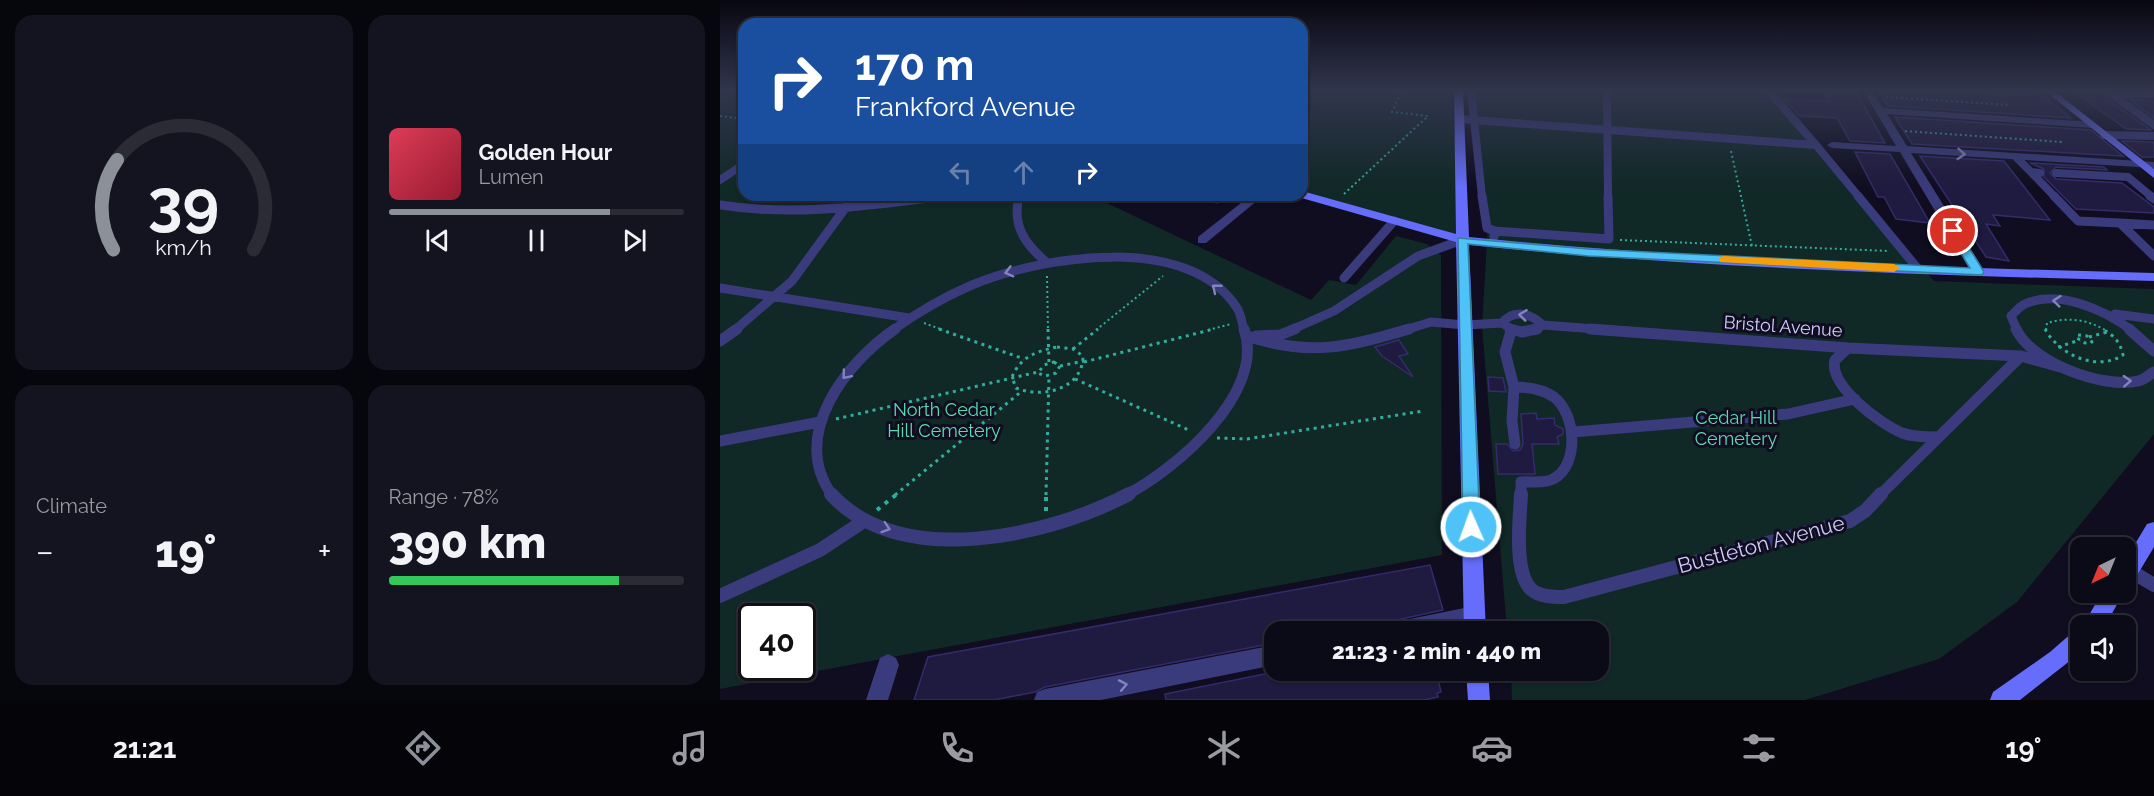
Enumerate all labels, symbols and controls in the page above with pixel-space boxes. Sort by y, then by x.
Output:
text: 170 m [855,41,974,90]
icon: right [756,42,834,120]
text: Frankford Avenue [855,91,1075,122]
text: Golden Hour [479,139,612,165]
one-way arrow [1957,147,1966,160]
icon: left [944,156,977,189]
icon: ahead [1007,156,1040,189]
icon: right [1070,156,1103,189]
text: 39 [148,165,220,239]
text: Lumen [479,165,544,189]
pin [1927,205,1978,256]
icon: arrive [1936,214,1969,247]
icon: previous [421,224,454,257]
icon: pause [520,224,553,257]
icon: next [618,224,651,257]
text: km/h [155,235,212,260]
one-way arrow [1004,265,1014,277]
one-way arrow [1212,284,1223,295]
one-way arrow [2052,295,2061,308]
one-way arrow [1518,310,1528,322]
street label: Bristol Avenue [1723,311,1844,341]
one-way arrow [843,368,854,379]
one-way arrow [2122,375,2131,388]
park label: North Cedar Hill Cemetery [887,399,1001,441]
park label: Cedar Hill Cemetery [1695,407,1777,449]
text: Range · 78% [389,485,499,509]
text: Climate [36,494,107,518]
position arrow [1439,495,1503,559]
street label: Bustleton Avenue [1675,510,1847,578]
text: 390 km [389,516,546,569]
one-way arrow [880,520,891,533]
text: 19° [155,525,217,578]
text: − [36,532,54,571]
text: + [318,532,332,571]
north arrow [2070,537,2136,603]
map controls [2070,537,2136,681]
speed limit sign: 40 [738,603,816,681]
button: sound [2070,615,2136,681]
text: 21:23 · 2 min · 440 m [1332,638,1541,664]
one-way arrow [1118,679,1128,692]
icon: directions [402,727,444,769]
icon: music [669,727,711,769]
icon: phone [936,727,978,769]
icon: climate [1203,727,1245,769]
icon: car [1471,727,1513,769]
icon: filters [1738,727,1780,769]
text: 21:21 [113,733,176,764]
text: 19° [2005,733,2041,764]

